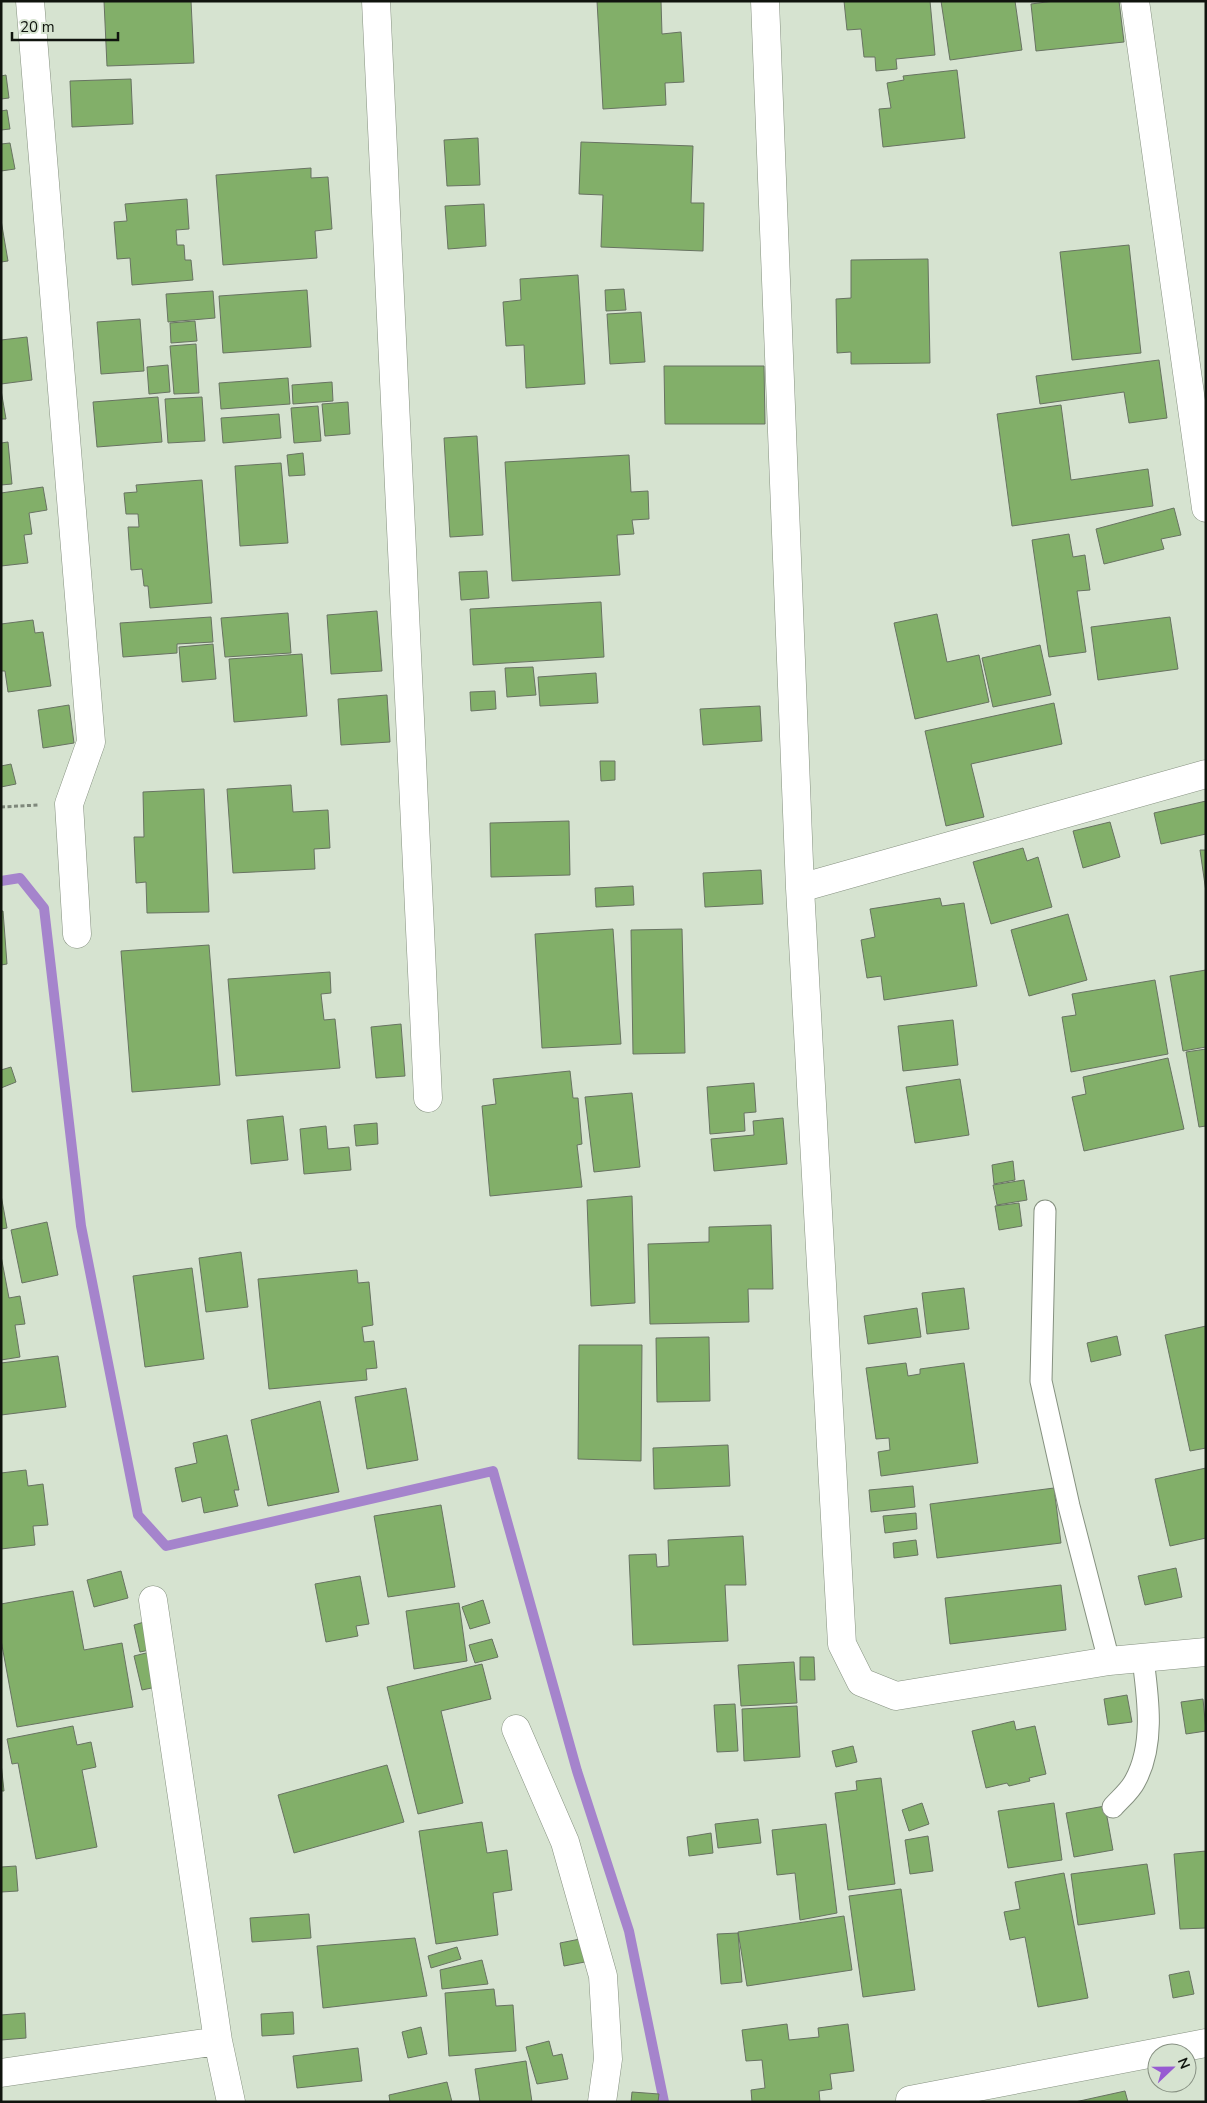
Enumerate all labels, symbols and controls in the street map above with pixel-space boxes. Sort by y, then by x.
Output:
scale bar [12,10,119,42]
text: 20 m [20,17,55,37]
north arrow [1147,2043,1197,2093]
text: N [1173,2055,1194,2072]

